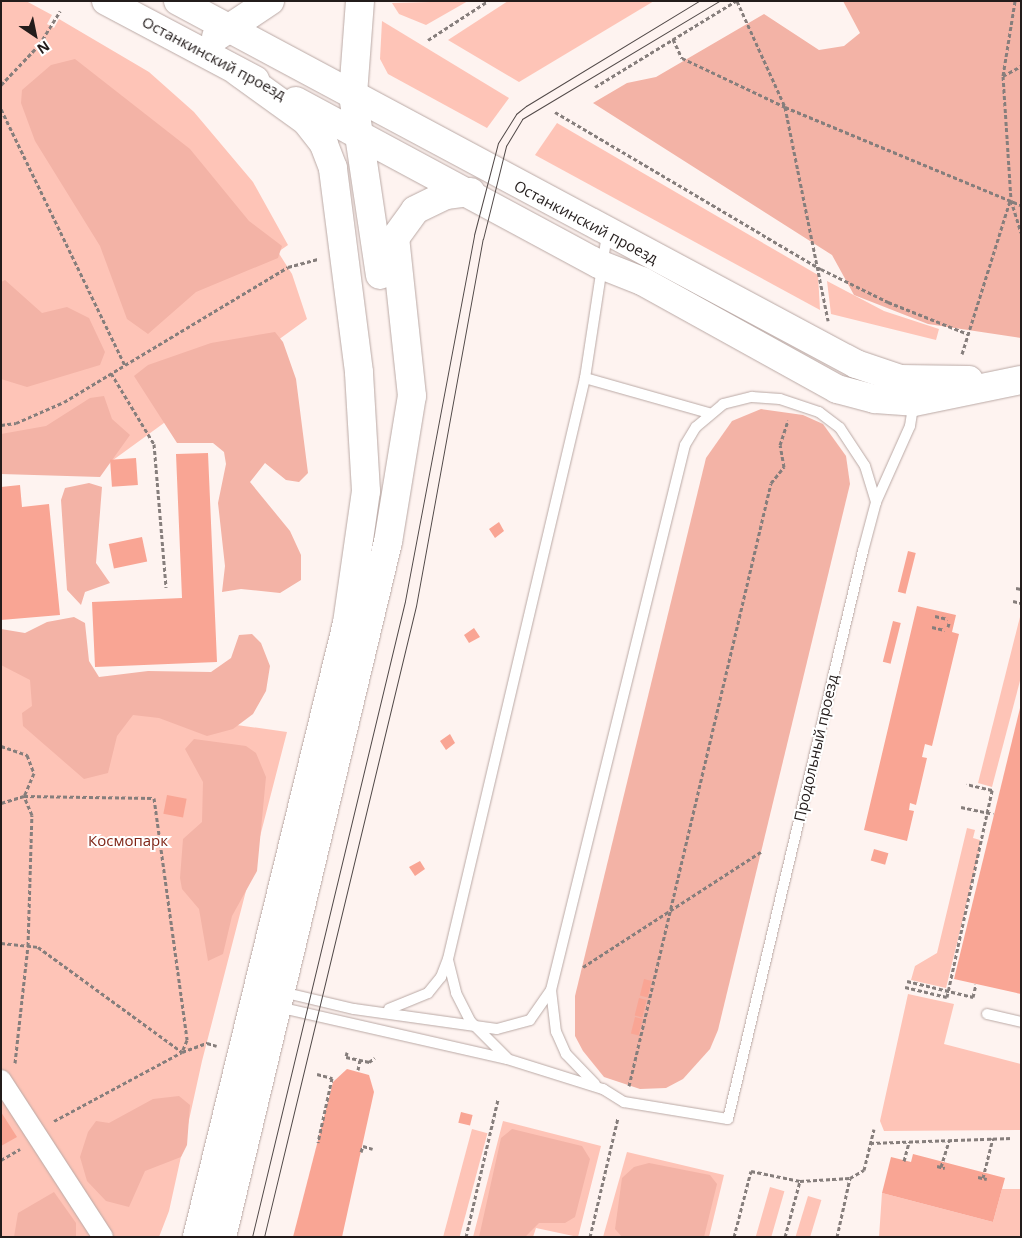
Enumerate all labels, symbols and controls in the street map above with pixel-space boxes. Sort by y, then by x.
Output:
north arrow [10,10,60,60]
street label: Останкинский проезд [139,12,289,104]
text: N [34,37,54,59]
street label: Останкинский проезд [511,176,661,268]
street label: Продольный проезд [790,673,842,823]
park label: Космопарк [88,832,168,850]

